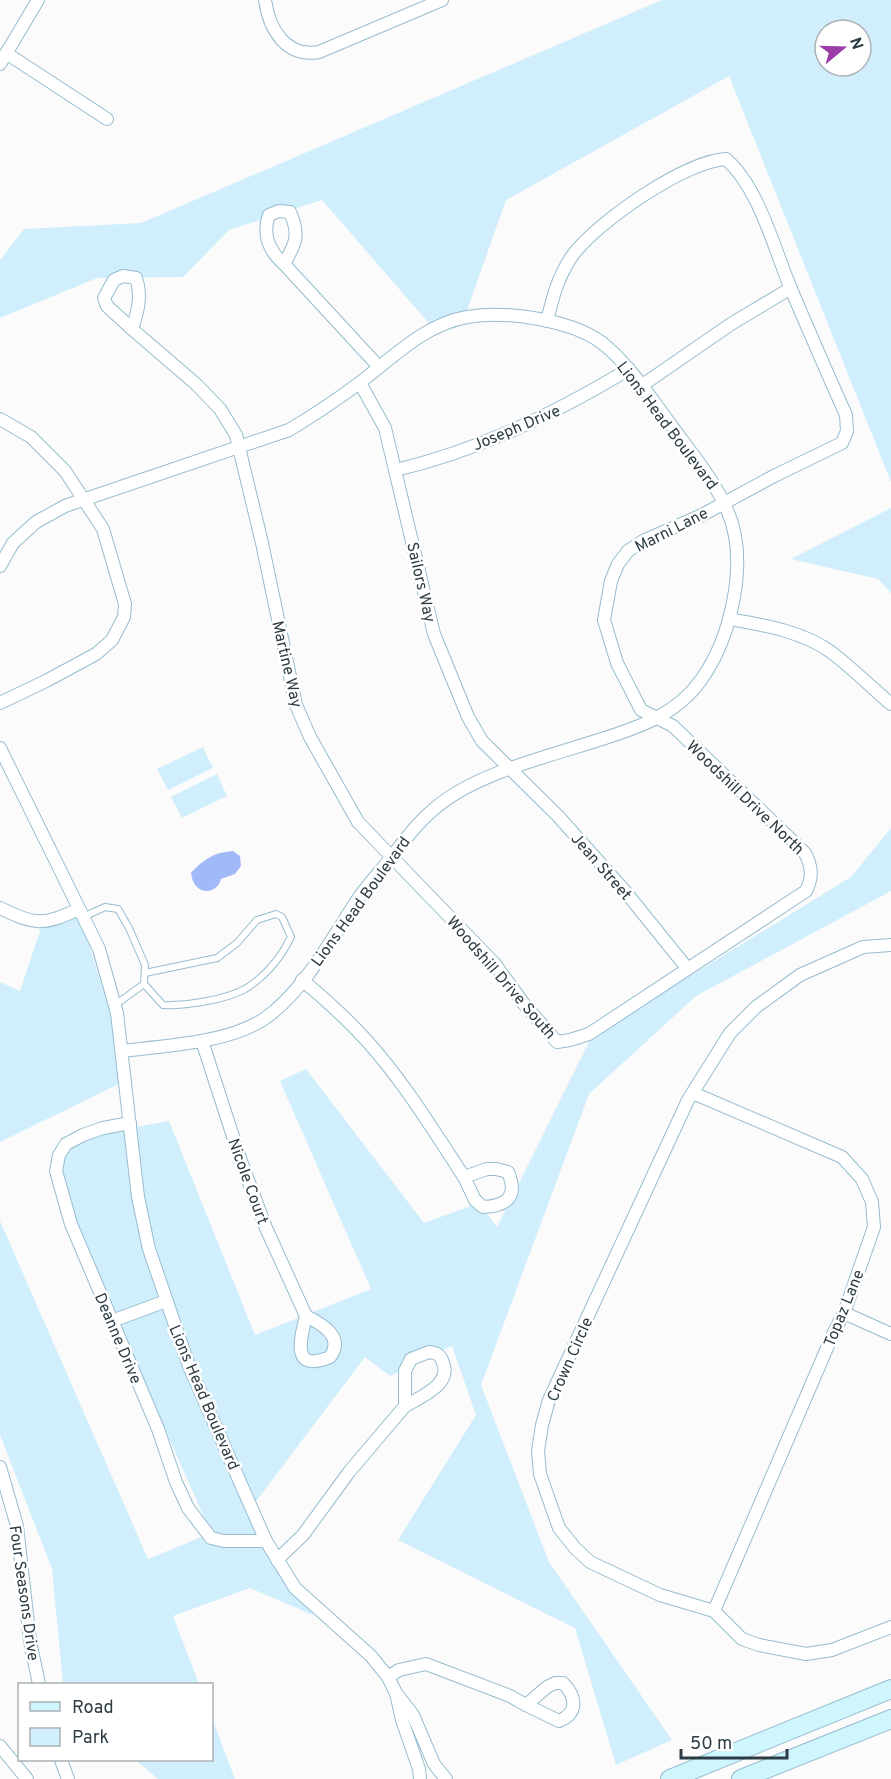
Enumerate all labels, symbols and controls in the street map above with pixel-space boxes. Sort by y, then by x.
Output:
north arrow [813,18,873,78]
text: N [844,35,867,52]
street label: Lions Head Boulevard [612,358,721,494]
street label: Joseph Drive [470,401,564,456]
street label: Marni Lane [632,504,712,558]
street label: Sailors Way [401,540,439,625]
street label: Martine Way [266,619,306,710]
street label: Woodshill Drive North [681,737,808,860]
street label: Jean Street [566,830,635,905]
street label: Lions Head Boulevard [308,833,415,971]
street label: Woodshill Drive South [441,913,559,1044]
street label: Nicole Court [222,1136,272,1227]
street label: Topaz Lane [820,1267,869,1350]
street label: Deanne Drive [89,1290,145,1387]
street label: Crown Circle [543,1315,598,1405]
street label: Lions Head Boulevard [164,1322,243,1473]
street label: Four Seasons Drive [4,1524,42,1662]
legend [18,1683,213,1761]
text: Road [72,1697,114,1720]
scale bar [681,1722,788,1760]
text: Park [72,1727,109,1750]
text: 50 m [690,1733,732,1756]

